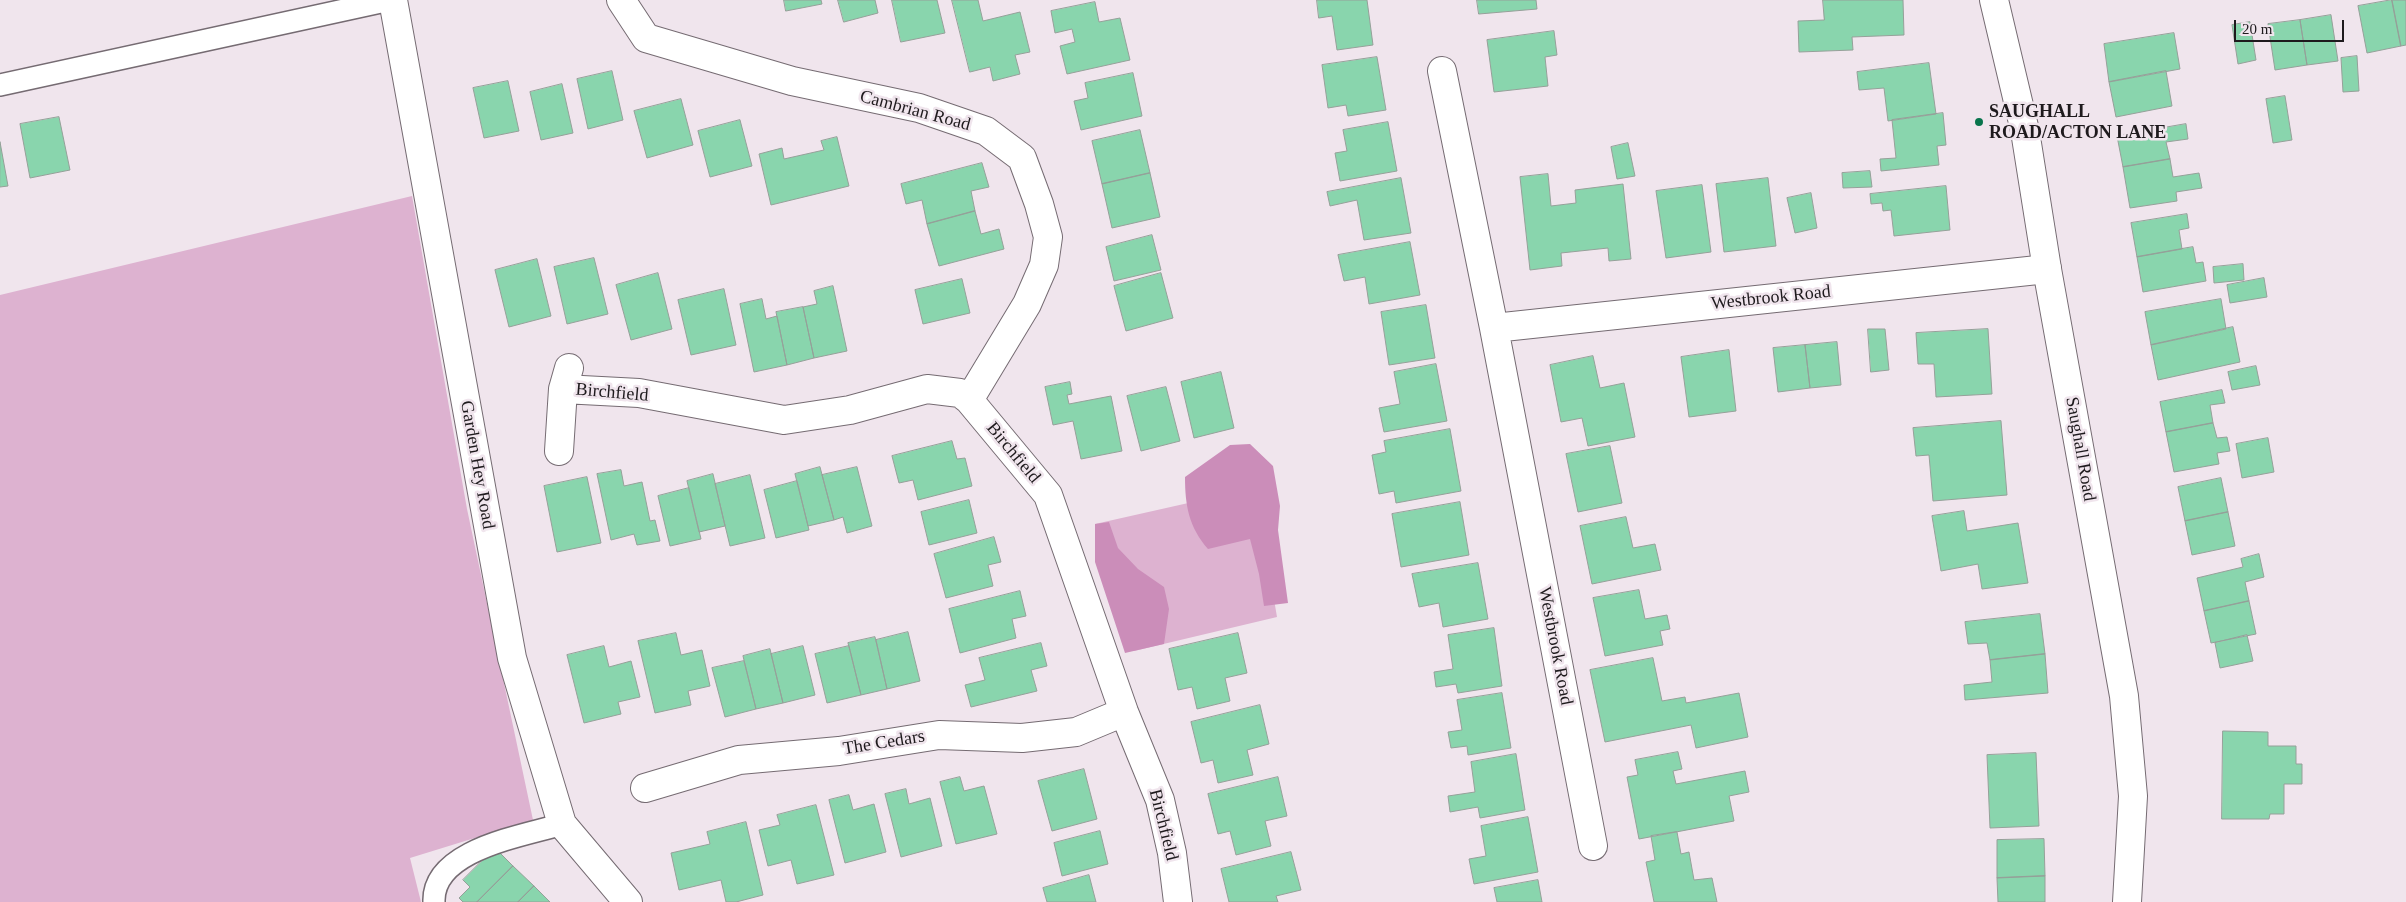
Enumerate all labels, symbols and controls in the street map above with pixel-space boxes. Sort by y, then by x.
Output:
scale bar [2236,10,2346,42]
text: 20 m [2242,21,2272,37]
street label: Cambrian Road [857,86,973,136]
place label: SAUGHALL ROAD/ACTON LANE [1989,101,2166,144]
marker: SAUGHALL ROAD/ACTON LANE [1973,116,1985,128]
street label: Westbrook Road [1710,281,1832,315]
street label: Birchfield [575,379,649,407]
street label: Saughall Road [2060,395,2100,503]
street label: Garden Hey Road [455,399,499,531]
street label: Birchfield [981,418,1045,488]
street label: Westbrook Road [1533,585,1577,707]
street label: The Cedars [842,726,926,760]
street label: Birchfield [1144,787,1182,863]

